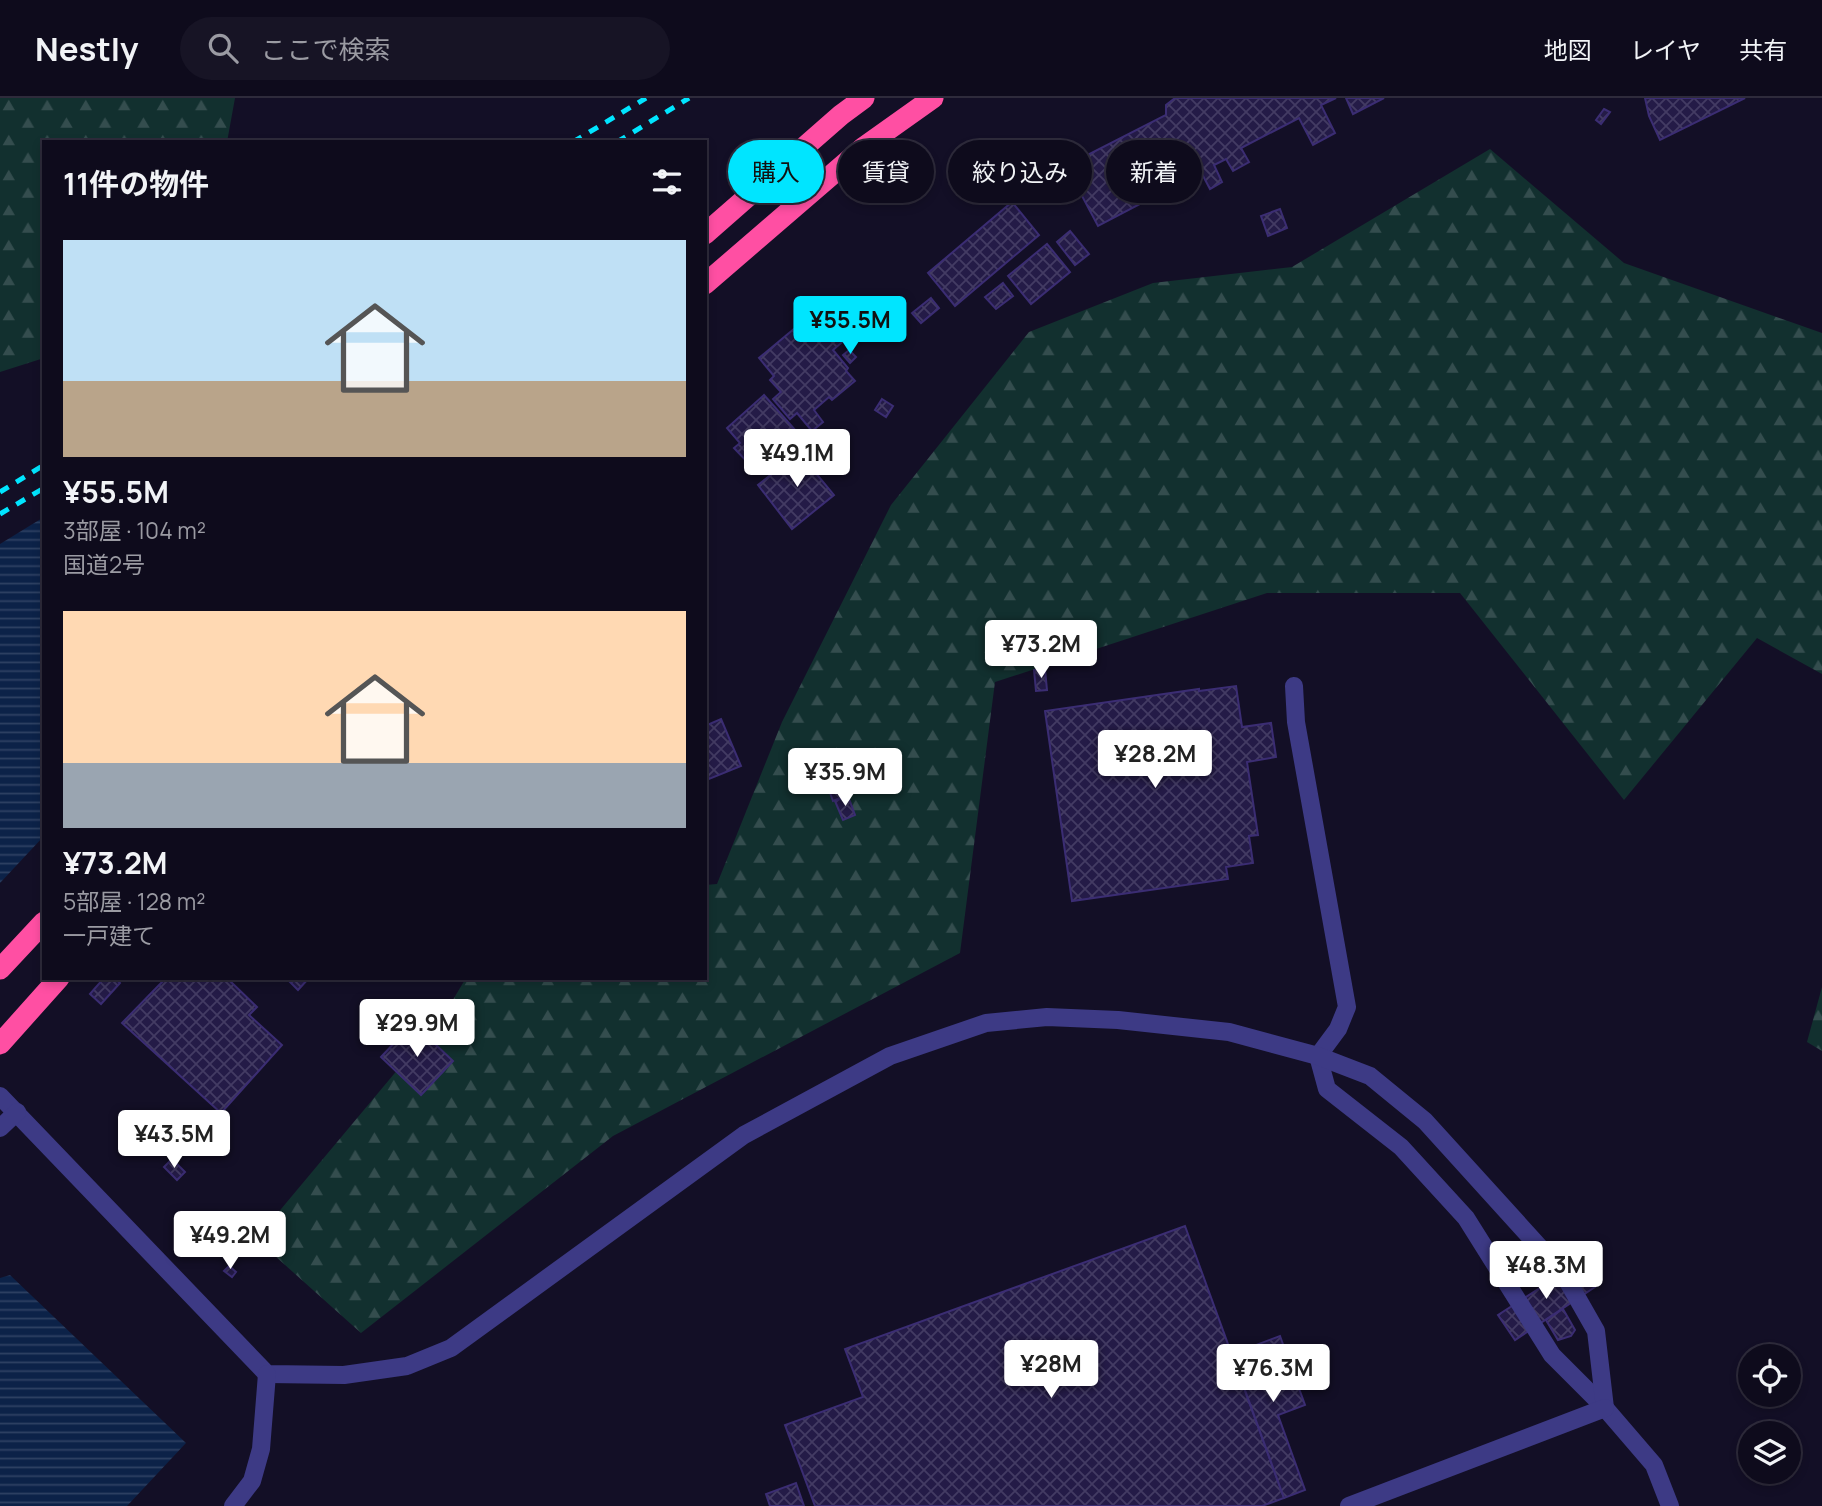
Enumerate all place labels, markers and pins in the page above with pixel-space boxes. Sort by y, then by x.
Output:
pin: ¥55.5M [793,296,907,356]
pin: ¥49.1M [740,430,854,489]
pin: ¥73.2M [984,620,1098,680]
pin: ¥28.2M [1098,730,1212,790]
pin: ¥35.9M [788,748,902,808]
pin: ¥29.9M [360,1000,474,1059]
pin: ¥43.5M [117,1110,231,1170]
pin: ¥49.2M [173,1212,287,1271]
pin: ¥48.3M [1489,1242,1603,1301]
pin: ¥28M [1010,1340,1092,1400]
pin: ¥76.3M [1216,1344,1330,1404]

